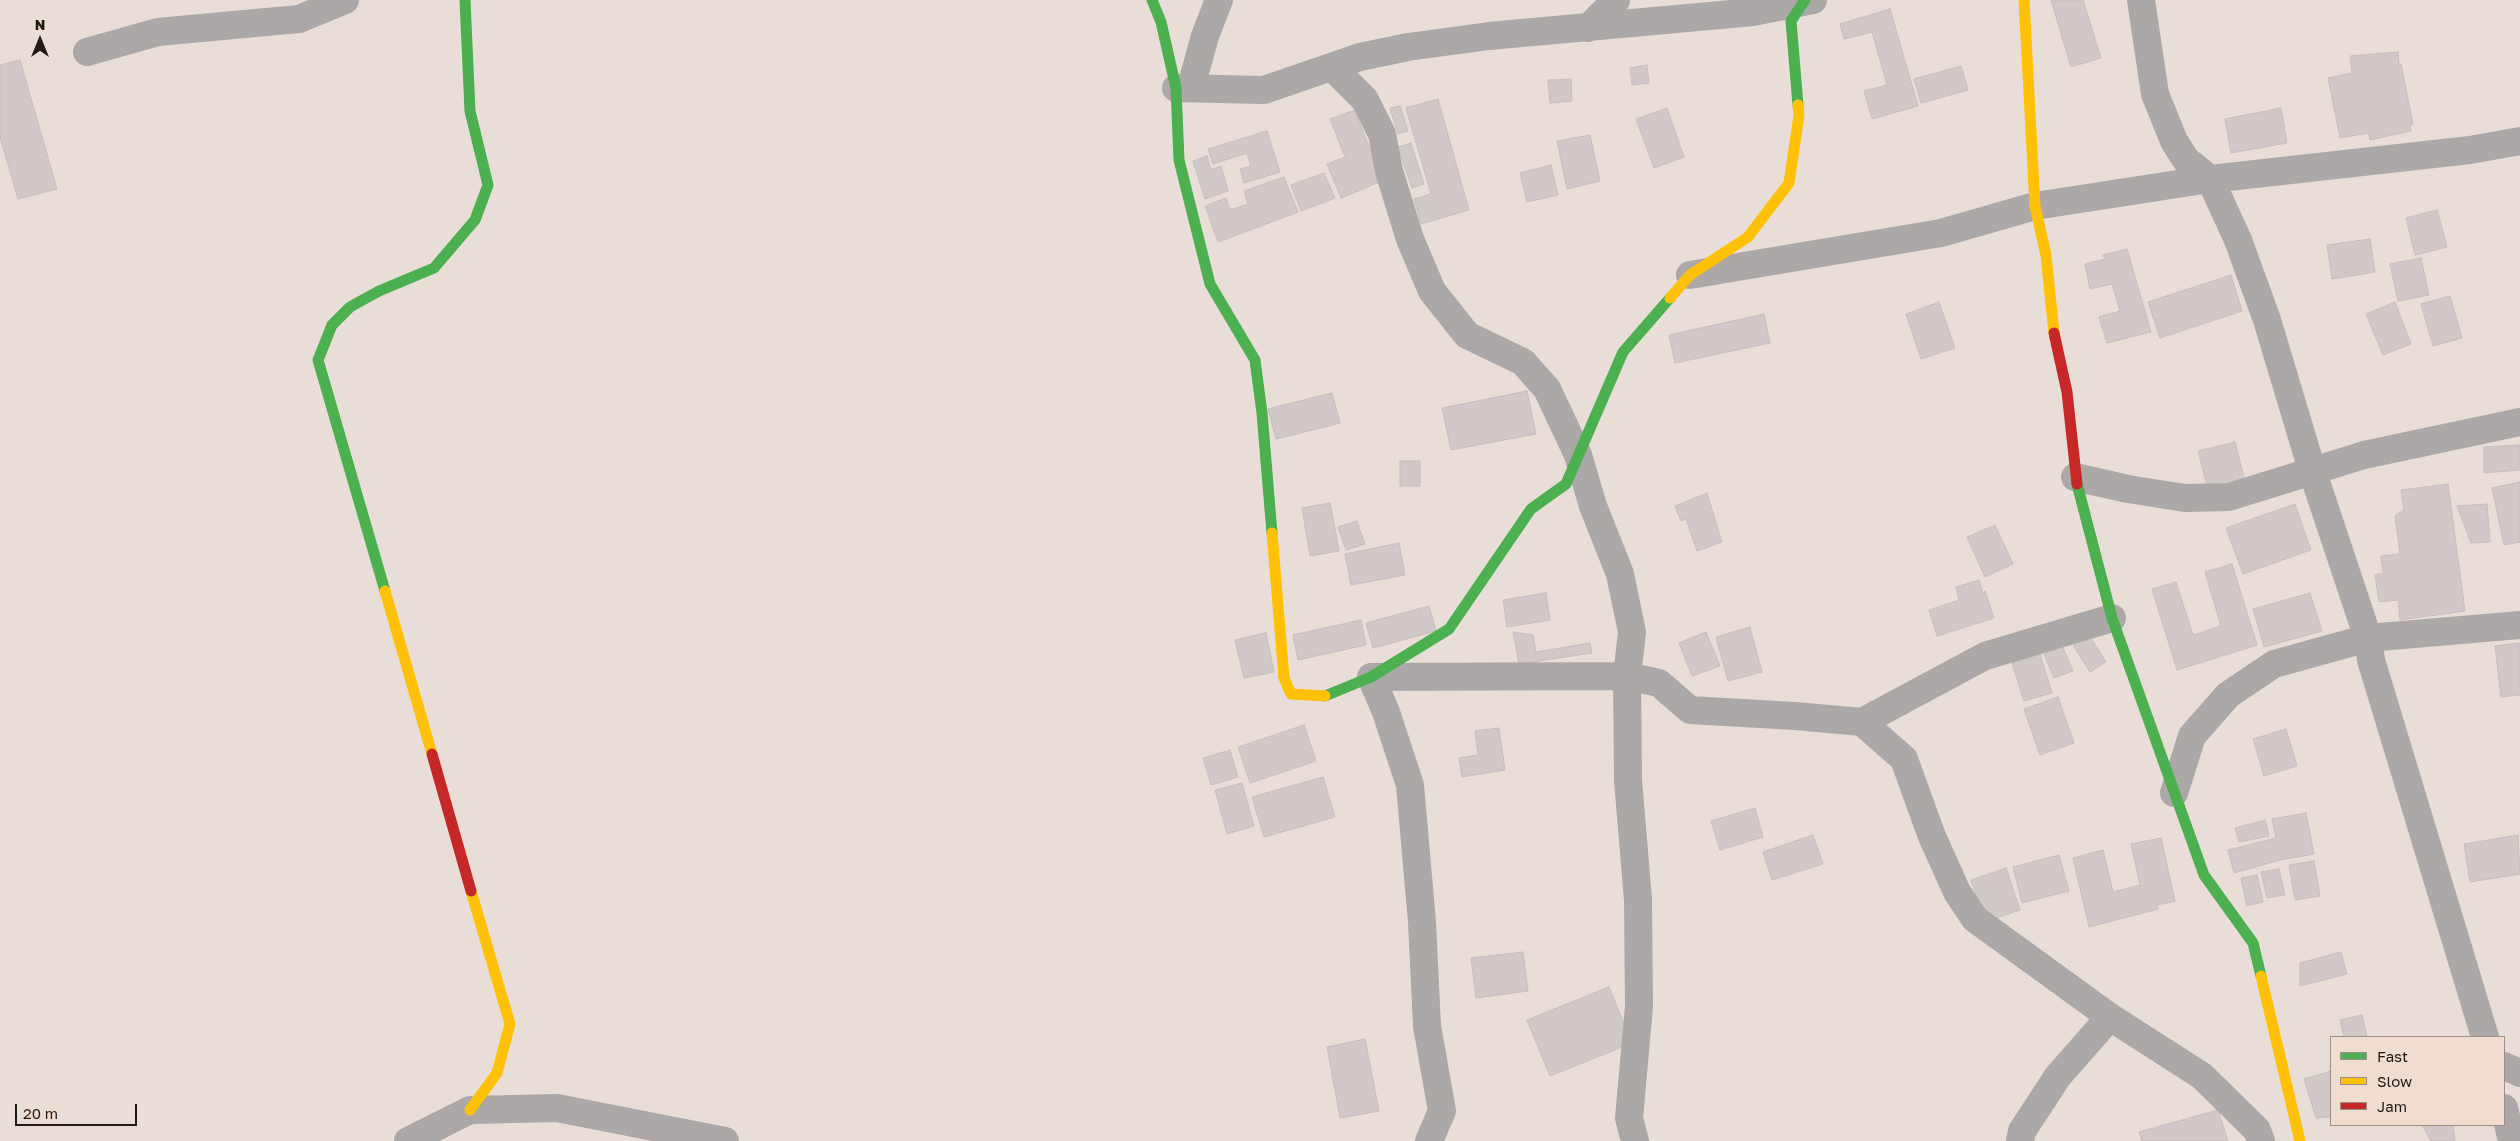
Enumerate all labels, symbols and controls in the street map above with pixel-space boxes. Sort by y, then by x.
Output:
north arrow [15,15,65,65]
text: N [35,16,45,33]
legend [2330,1036,2505,1126]
text: Fast [2377,1047,2408,1065]
text: Slow [2377,1072,2412,1090]
scale bar [18,1094,140,1126]
text: Jam [2377,1097,2407,1115]
text: 20 m [23,1104,58,1122]

